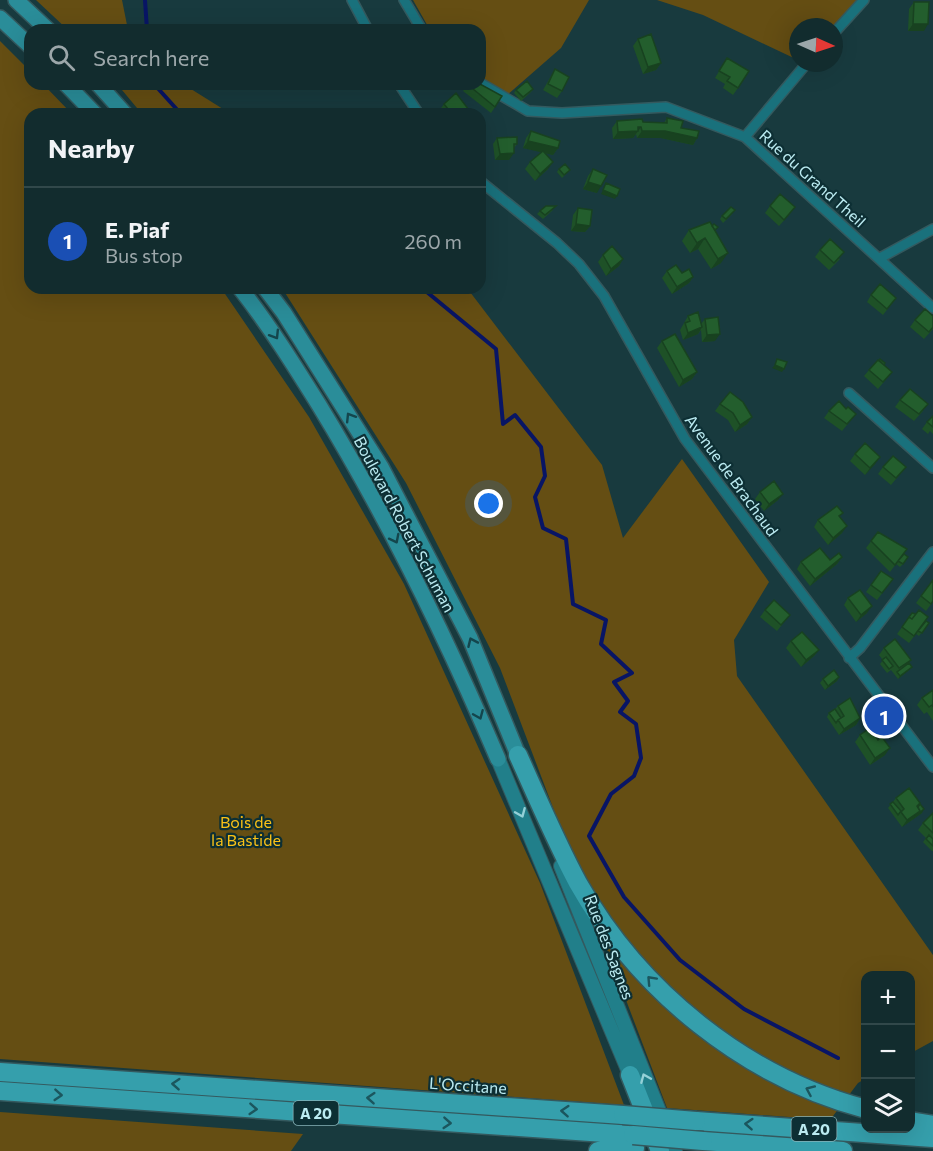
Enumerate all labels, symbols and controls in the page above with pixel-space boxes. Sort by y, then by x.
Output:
north arrow [789,18,843,72]
search box [24,24,486,90]
icon: search [45,41,78,74]
text: Search here [93,44,209,71]
street label: Rue du Grand Theil [756,125,870,231]
text: Nearby [48,132,135,163]
text: E. Piaf [105,216,169,243]
text: 1 [63,229,72,253]
text: 260 m [404,229,462,253]
text: Bus stop [105,243,183,267]
one-way arrow [267,329,279,339]
street label: Avenue de Brachaud [681,410,783,540]
one-way arrow [346,413,357,424]
street label: Boulevard Robert Schuman [350,433,460,615]
your location [474,489,503,518]
one-way arrow [387,533,399,544]
one-way arrow [467,638,479,649]
pin: 1 [864,694,904,738]
one-way arrow [472,709,484,720]
one-way arrow [513,807,525,818]
park label: Bois de la Bastide [211,812,281,849]
street label: Rue des Sagnes [581,892,639,1002]
map controls [861,971,915,1133]
button: + [861,971,915,1025]
one-way arrow [647,976,658,987]
button: − [861,1025,915,1079]
street label: L'Occitane [428,1073,508,1097]
one-way arrow [640,1073,652,1084]
one-way arrow [171,1078,180,1091]
button: layers [861,1079,915,1133]
one-way arrow [806,1085,817,1097]
one-way arrow [54,1089,63,1102]
one-way arrow [366,1091,375,1104]
road number: A 20 [294,1101,338,1125]
one-way arrow [248,1102,257,1115]
one-way arrow [561,1105,570,1118]
one-way arrow [443,1116,452,1129]
road number: A 20 [792,1117,836,1141]
one-way arrow [744,1118,753,1131]

